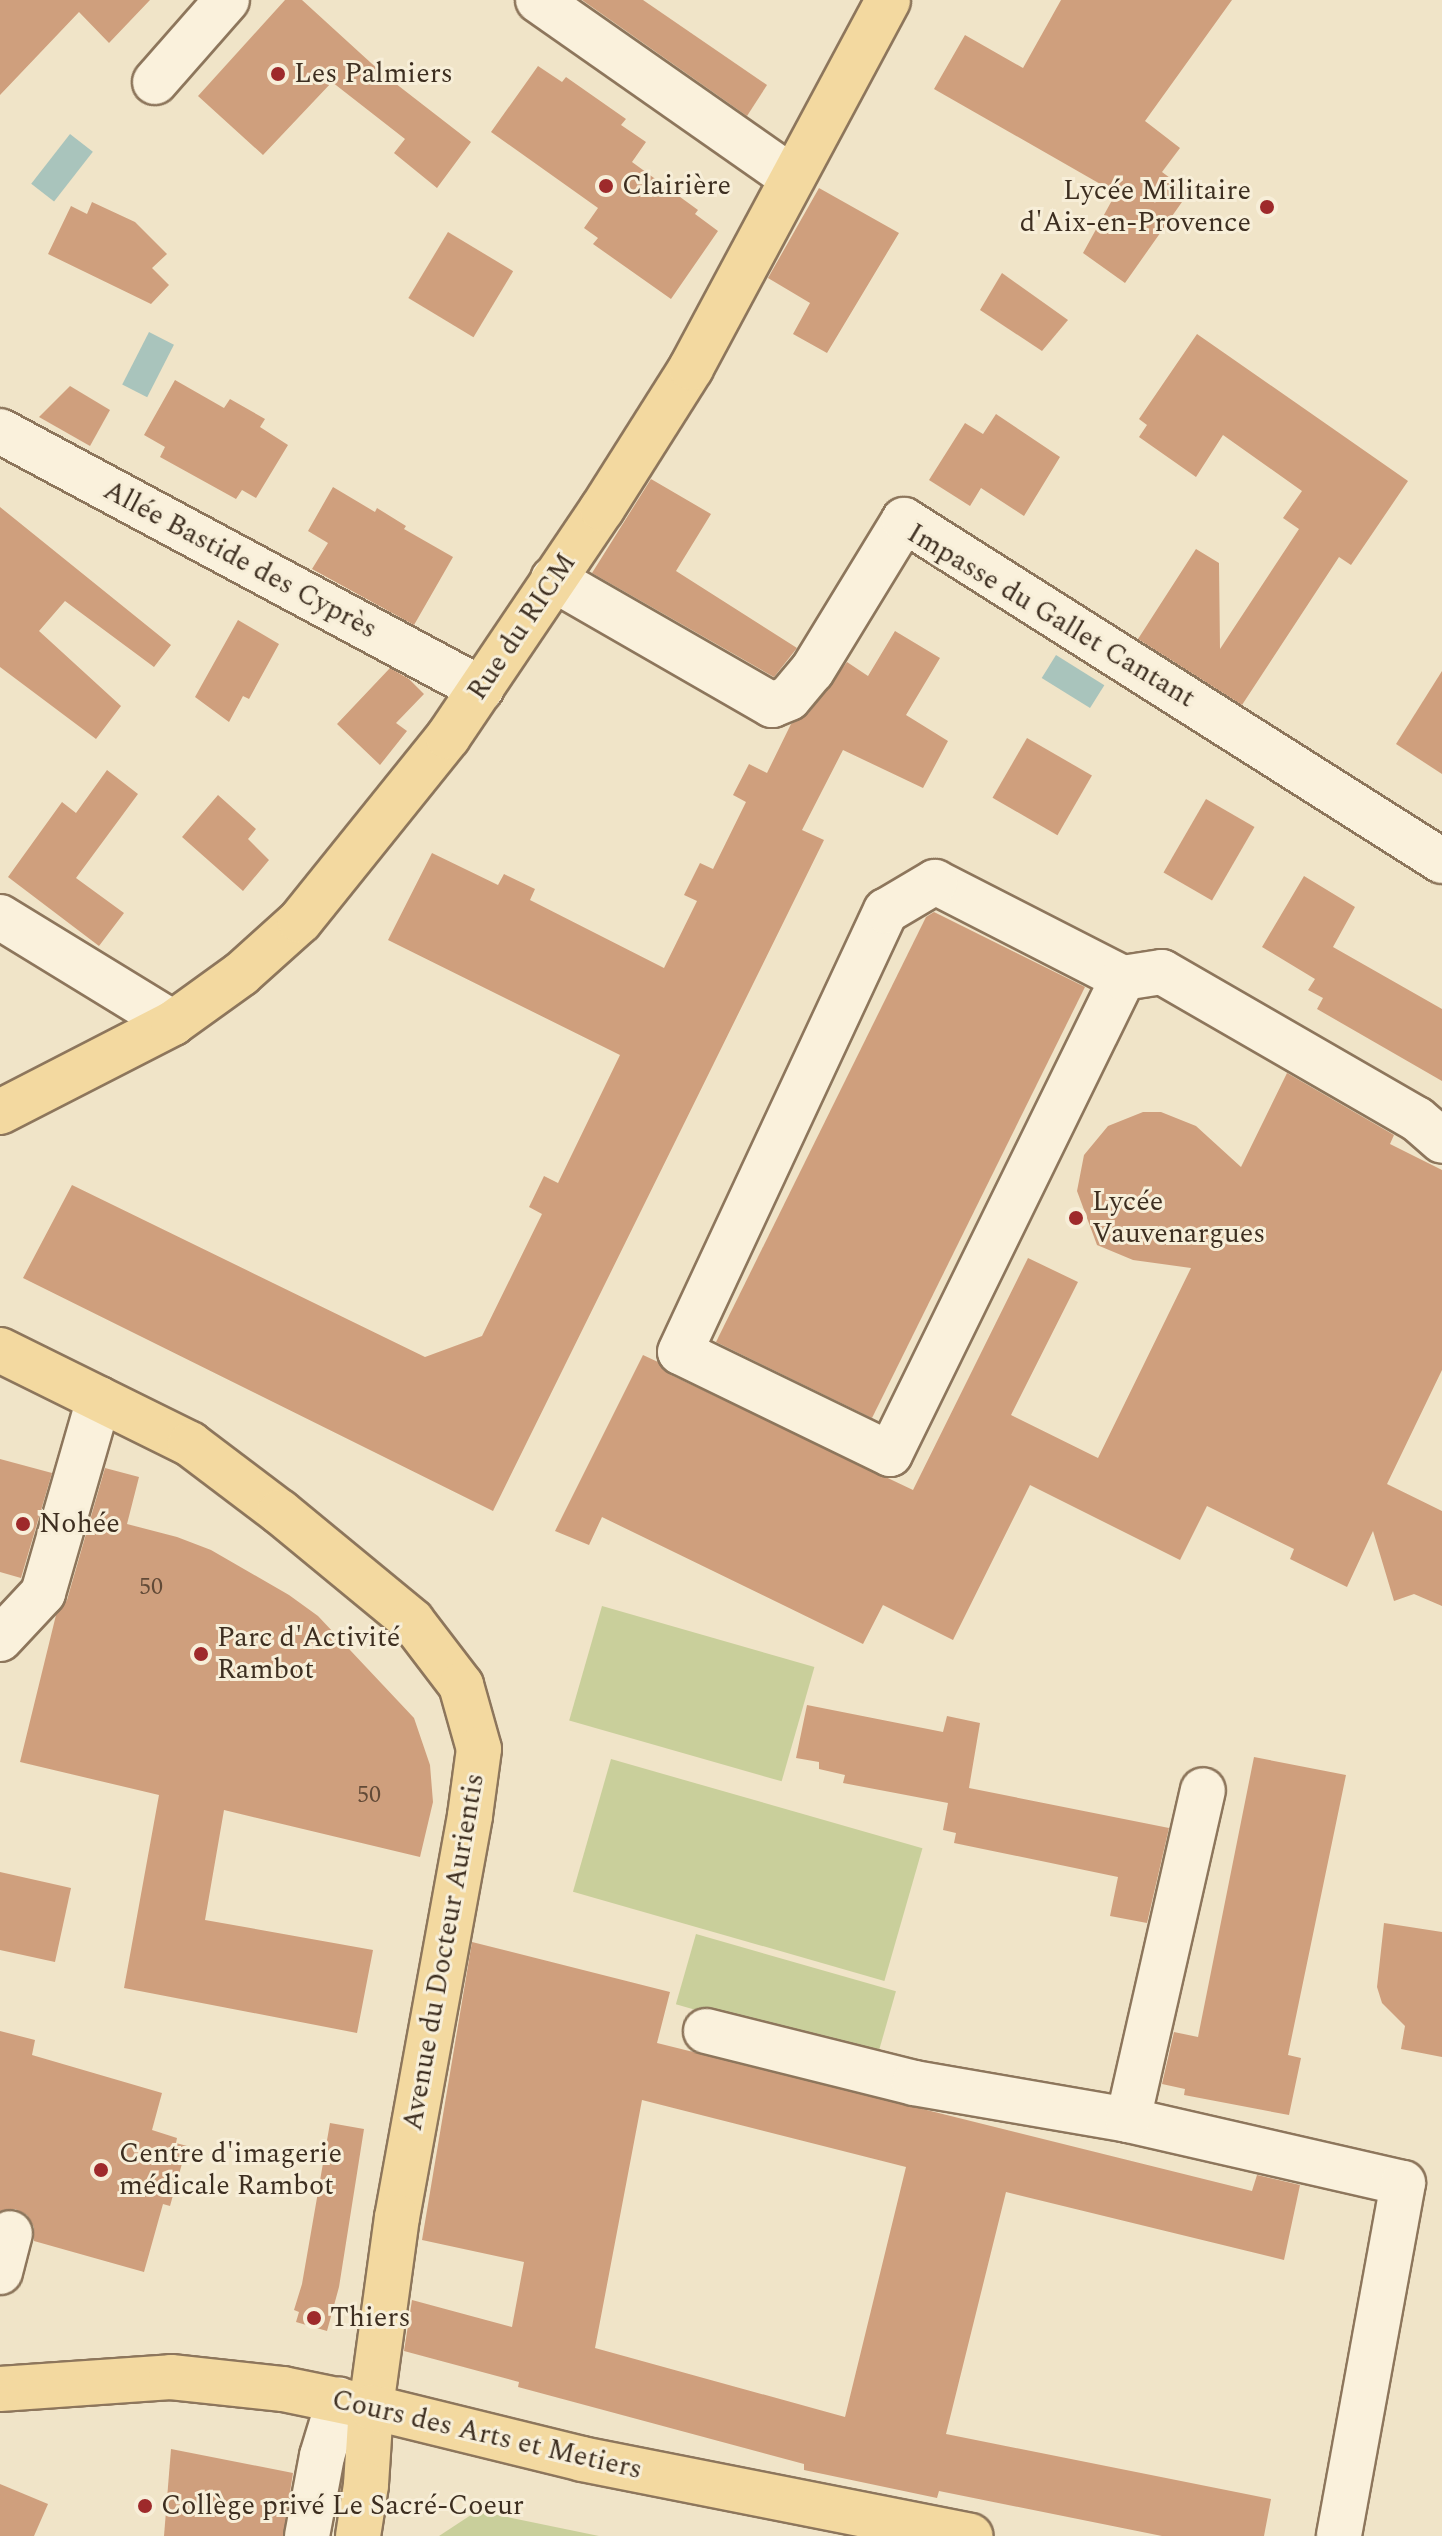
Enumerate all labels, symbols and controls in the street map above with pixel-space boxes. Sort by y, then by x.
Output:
place label: Les Palmiers [294,57,453,91]
marker: Les Palmiers [269,65,287,83]
place label: Clairière [622,169,731,203]
place label: Lycée Militaire d'Aix-en-Provence [1020,174,1251,240]
marker: Clairière [597,177,615,195]
marker: Lycée Militaire d'Aix-en-Provence [1258,198,1276,216]
street label: Allée Bastide des Cyprès [98,474,382,646]
street label: Impasse du Gallet Cantant [901,517,1201,715]
street label: Rue du RICM [461,547,583,707]
place label: Lycée Vauvenargues [1092,1185,1265,1251]
marker: Lycée Vauvenargues [1067,1209,1085,1227]
place label: Nohée [39,1507,120,1541]
marker: Nohée [14,1515,32,1533]
house number: 50 [139,1574,163,1602]
place label: Parc d'Activité Rambot [217,1621,400,1687]
marker: Parc d'Activité Rambot [192,1645,210,1663]
street label: Avenue du Docteur Aurientis [396,1771,492,2133]
house number: 50 [357,1782,381,1810]
place label: Centre d'imagerie médicale Rambot [119,2137,342,2203]
marker: Centre d'imagerie médicale Rambot [90,2159,112,2181]
place label: Thiers [330,2301,411,2335]
marker: Thiers [305,2309,323,2327]
street label: Cours des Arts et Metiers [329,2383,645,2487]
place label: Collège privé Le Sacré-Coeur [161,2489,524,2523]
marker: Collège privé Le Sacré-Coeur [136,2497,154,2515]

